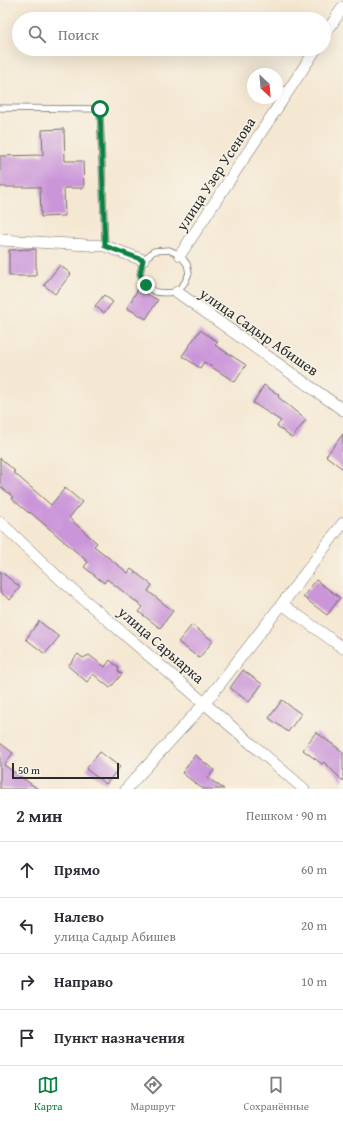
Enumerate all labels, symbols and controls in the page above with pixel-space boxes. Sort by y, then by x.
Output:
search box [12,12,331,56]
icon: search [26,23,48,45]
text: Поиск [58,24,99,45]
north arrow [247,68,283,104]
route start [91,100,109,118]
street label: улица Узер Усенова [170,112,261,235]
route end [137,276,155,294]
street label: улица Садыр Абишев [195,282,323,380]
street label: улица Сарыарка [113,601,210,689]
scale bar [12,761,119,780]
text: 50 m [18,762,40,778]
text: 2 мин [16,803,62,828]
text: Пешком · 90 m [246,806,327,825]
icon: ahead [16,859,38,881]
text: Прямо [54,859,100,880]
text: 60 m [301,860,327,879]
text: Налево [54,906,104,927]
icon: left [16,915,38,937]
text: 20 m [301,916,327,935]
text: улица Садыр Абишев [54,927,176,946]
icon: right [16,971,38,993]
text: Направо [54,971,113,992]
text: 10 m [301,972,327,991]
icon: arrive [16,1027,38,1049]
text: Пункт назначения [54,1027,185,1048]
tab: Карта [34,1074,62,1114]
tab: Маршрут [130,1074,175,1114]
tab: Сохранённые [243,1074,309,1114]

